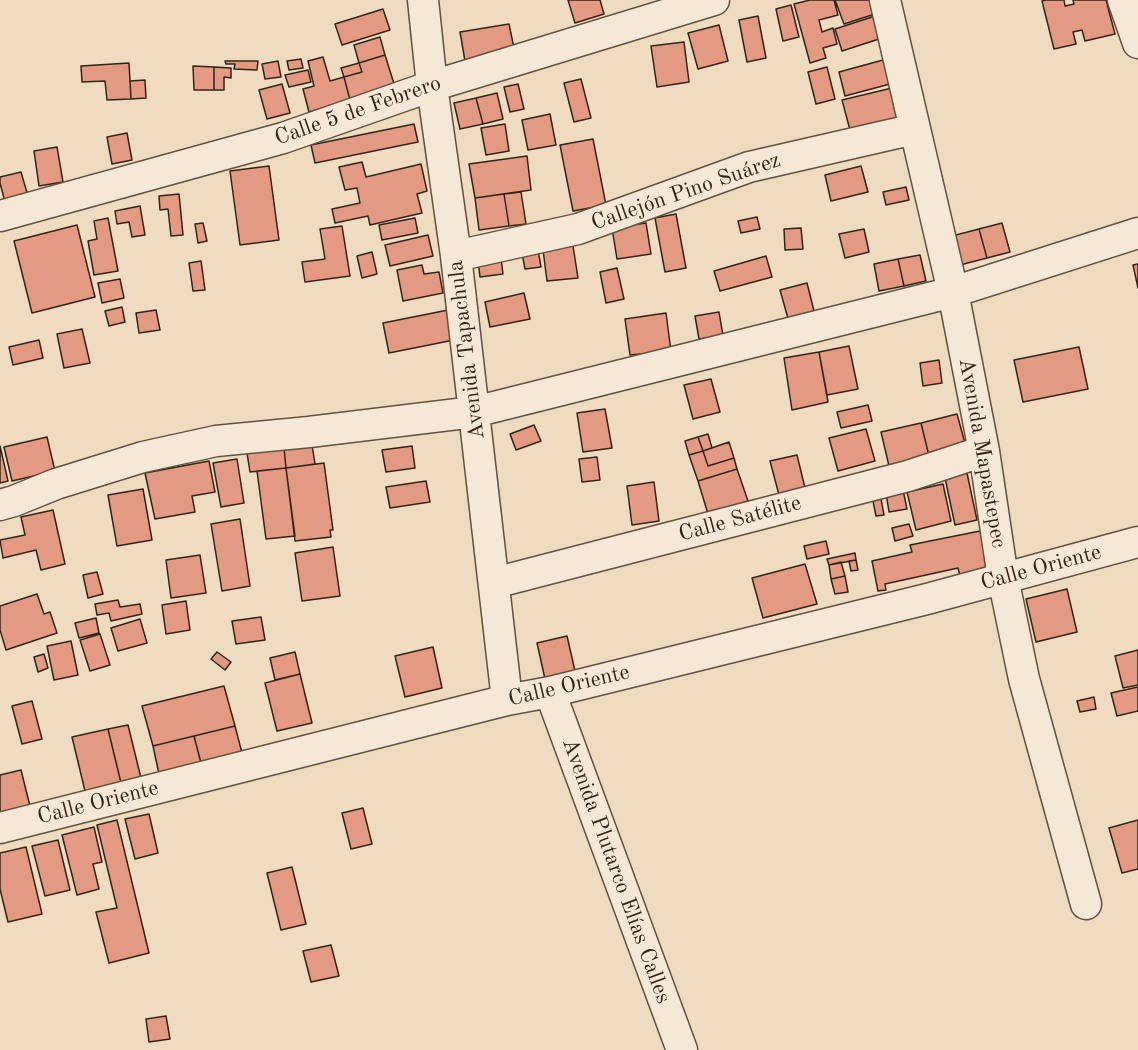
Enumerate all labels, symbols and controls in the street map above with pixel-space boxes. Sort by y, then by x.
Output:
street label: Calle 5 de Febrero [271,70,445,152]
street label: Callejón Pino Suárez [588,147,784,237]
street label: Avenida Tapachula [443,259,491,441]
street label: Avenida Mapastepec [952,356,1012,550]
street label: Calle Satélite [676,490,804,548]
street label: Calle Oriente [978,539,1104,597]
street label: Calle Oriente [506,659,632,713]
street label: Avenida Plutarco Elías Calles [556,735,676,1007]
street label: Calle Oriente [35,775,161,831]

